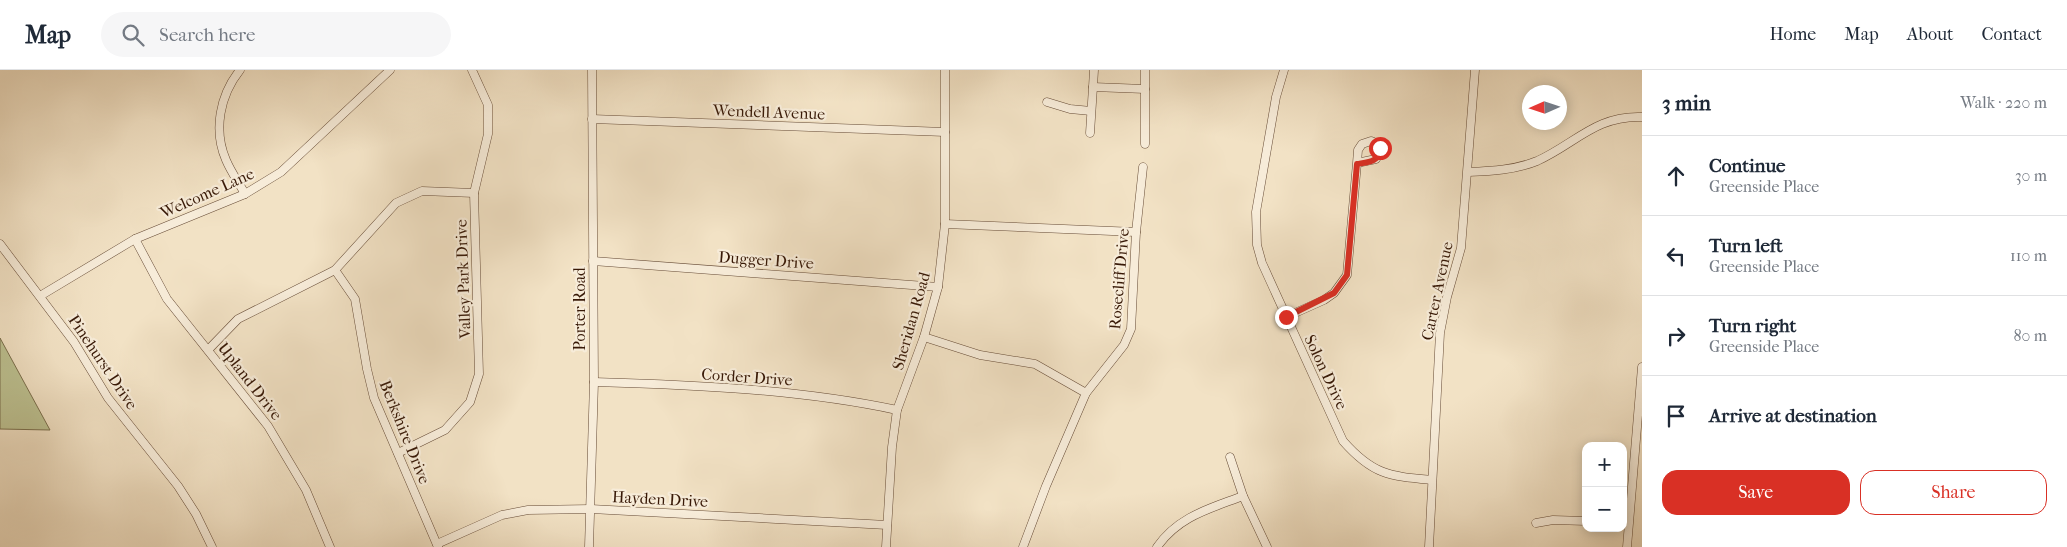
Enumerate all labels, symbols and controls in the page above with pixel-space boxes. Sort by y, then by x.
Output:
search box [101,12,451,57]
text: Map [25,21,71,49]
icon: search [119,21,147,49]
text: Search here [159,24,255,46]
text: Home [1769,24,1816,45]
text: Map [1844,24,1879,45]
text: About [1907,24,1953,45]
text: Contact [1981,24,2042,45]
north arrow [1522,85,1567,130]
text: 3 min [1662,91,1711,115]
text: Walk · 220 m [1960,93,2047,112]
street label: Wendell Avenue [712,101,826,123]
route start [1369,137,1392,160]
text: Continue [1709,155,1785,177]
icon: ahead [1662,162,1690,190]
street label: Welcome Lane [156,164,257,223]
text: 30 m [2015,166,2047,185]
text: Greenside Place [1709,177,1819,196]
street label: Valley Park Drive [451,219,475,340]
street label: Rosecliff Drive [1105,228,1133,330]
text: Turn left [1709,235,1783,257]
street label: Carter Avenue [1417,240,1457,342]
icon: left [1662,242,1690,270]
text: 110 m [2010,246,2047,265]
street label: Dugger Drive [718,247,814,273]
text: Greenside Place [1709,257,1819,276]
street label: Porter Road [570,267,589,351]
street label: Sheridan Road [888,270,934,372]
route end [1275,306,1298,329]
street label: Pinehurst Drive [64,311,142,413]
text: Turn right [1709,315,1796,337]
icon: right [1662,322,1690,350]
text: 80 m [2013,326,2047,345]
street label: Solon Drive [1300,332,1352,413]
text: Greenside Place [1709,337,1819,356]
street label: Upland Drive [214,338,286,424]
street label: Corder Drive [701,364,793,390]
street label: Berkshire Drive [376,378,434,487]
icon: arrive [1662,402,1690,430]
text: Arrive at destination [1709,405,1877,427]
map controls [1582,442,1627,532]
button: + [1582,442,1627,487]
button: Save [1662,470,1850,515]
button: Share [1860,470,2047,515]
street label: Hayden Drive [611,487,709,511]
button: − [1582,487,1627,532]

